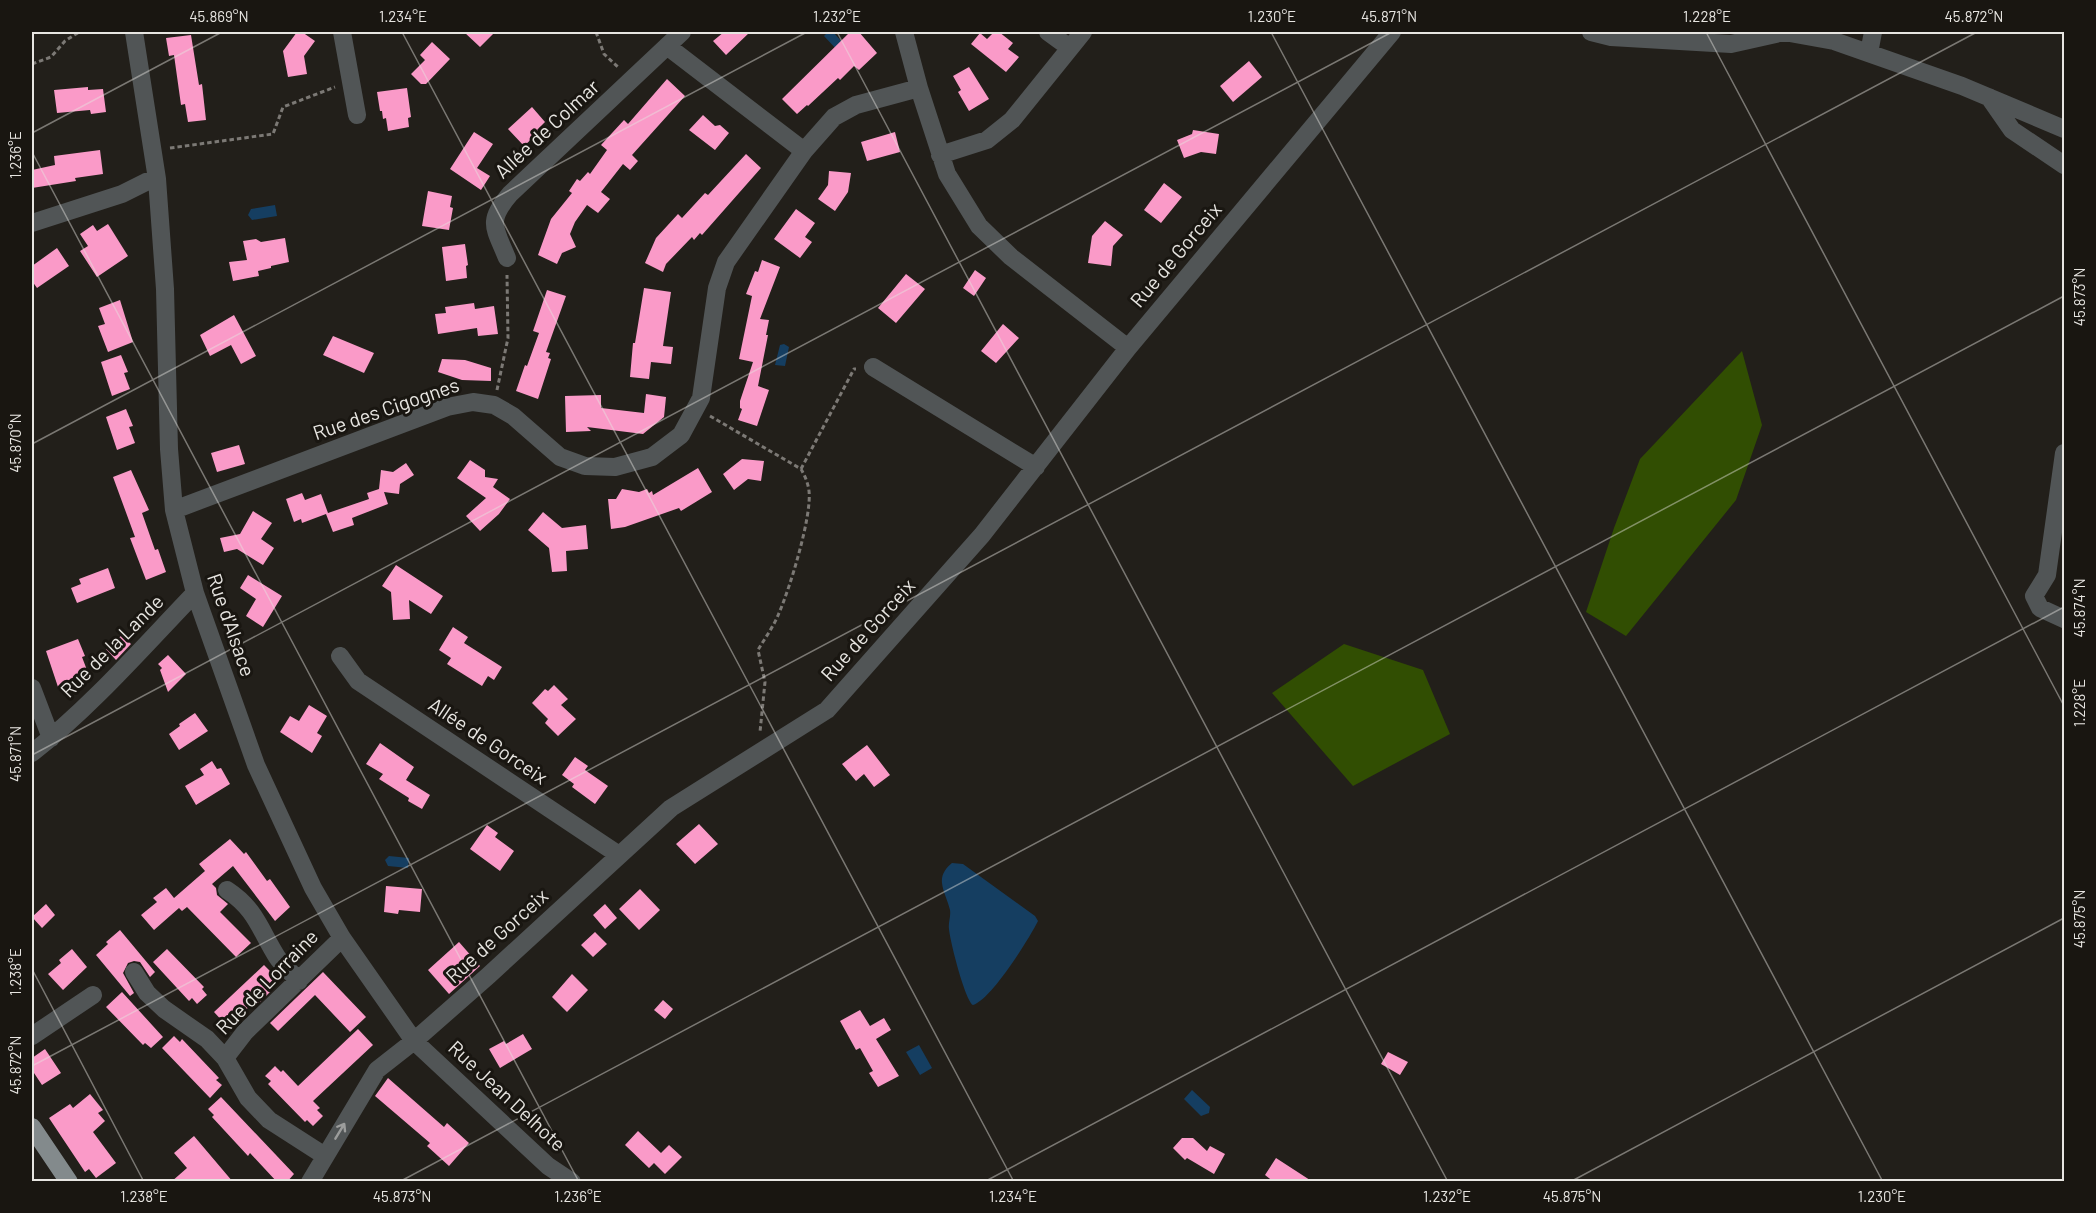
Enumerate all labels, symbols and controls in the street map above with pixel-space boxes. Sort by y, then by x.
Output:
text: 45.869°N [189,7,249,25]
text: 1.234°E [379,7,427,25]
text: 1.232°E [813,7,861,25]
text: 1.230°E [1248,7,1296,25]
text: 45.871°N [1361,7,1417,25]
text: 1.228°E [1683,7,1731,25]
text: 45.872°N [1945,7,2003,25]
street label: Allée de Colmar [489,74,603,183]
text: 1.236°E [6,131,24,179]
street label: Rue de Gorceix [1125,197,1226,312]
text: 45.873°N [2070,268,2088,326]
street label: Rue des Cigognes [309,372,462,444]
text: 45.870°N [6,413,24,473]
street label: Rue d'Alsace [203,570,261,679]
street label: Rue de Gorceix [815,573,920,685]
text: 45.874°N [2070,578,2088,638]
street label: Rue de la Lande [55,589,168,702]
text: 1.228°E [2070,679,2088,727]
street label: Allée de Gorceix [425,692,553,789]
text: 45.871°N [6,726,24,782]
street label: Rue de Gorceix [440,883,553,987]
text: 45.875°N [2070,890,2088,948]
street label: Rue de Lorraine [210,924,322,1039]
text: 1.238°E [6,948,24,996]
street label: Rue Jean Delhote [444,1035,571,1156]
text: 45.872°N [6,1036,24,1094]
one-way arrow [334,1123,346,1140]
text: 1.238°E [120,1187,168,1205]
text: 45.873°N [373,1187,431,1205]
text: 1.236°E [554,1187,602,1205]
text: 1.234°E [989,1187,1037,1205]
text: 1.232°E [1423,1187,1471,1205]
text: 45.875°N [1543,1187,1601,1205]
text: 1.230°E [1858,1187,1906,1205]

